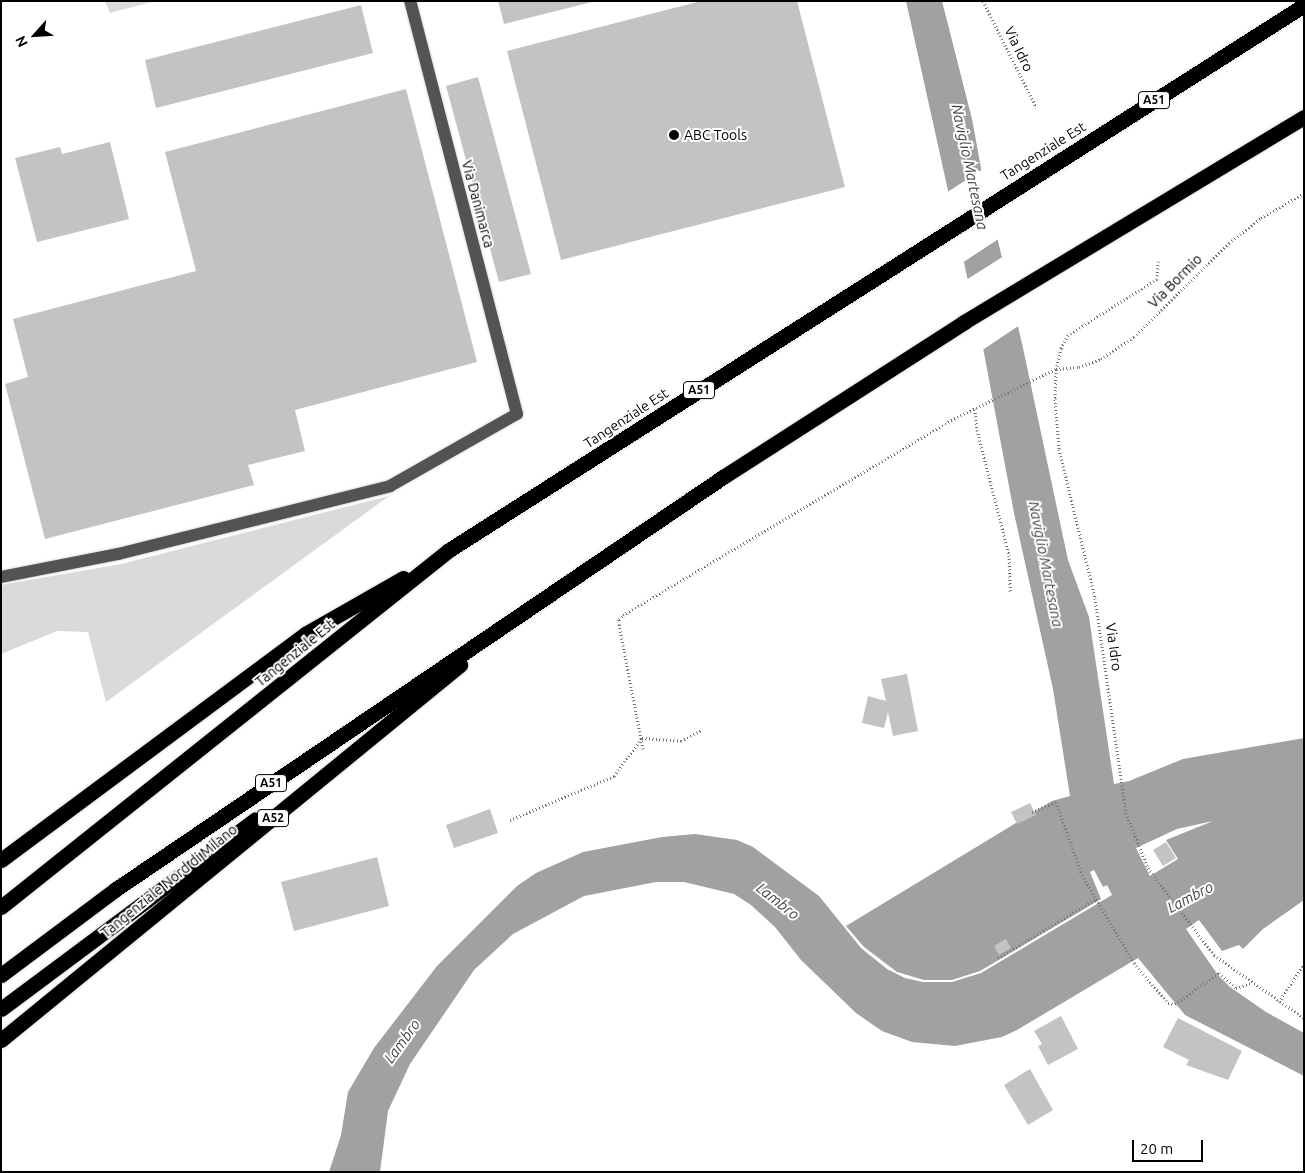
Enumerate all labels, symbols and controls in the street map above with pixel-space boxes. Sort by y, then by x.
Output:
north arrow [10,10,60,60]
street label: Via Idro [1001,24,1037,74]
text: N [12,33,31,50]
road number: A51 [1138,90,1170,110]
water label: Naviglio Martesana [948,103,992,231]
street label: Tangenziale Est [997,118,1089,184]
place label: ABC Tools [684,127,747,143]
marker: ABC Tools [668,129,680,141]
street label: Via Danimarca [458,158,498,250]
street label: Via Bormio [1145,251,1205,311]
road number: A51 [683,380,715,400]
street label: Tangenziale Est [581,384,671,452]
water label: Naviglio Martesana [1025,500,1067,628]
street label: Tangenziale Est [252,616,338,690]
street label: Via Idro [1102,622,1126,672]
road number: A51 [255,774,287,792]
road number: A52 [257,808,289,828]
street label: Tangenziale Nord di Milano [98,821,240,941]
water label: Lambro [1164,877,1216,917]
water label: Lambro [753,879,803,923]
water label: Lambro [380,1016,424,1066]
scale bar [1135,1130,1206,1162]
text: 20 m [1140,1140,1173,1157]

